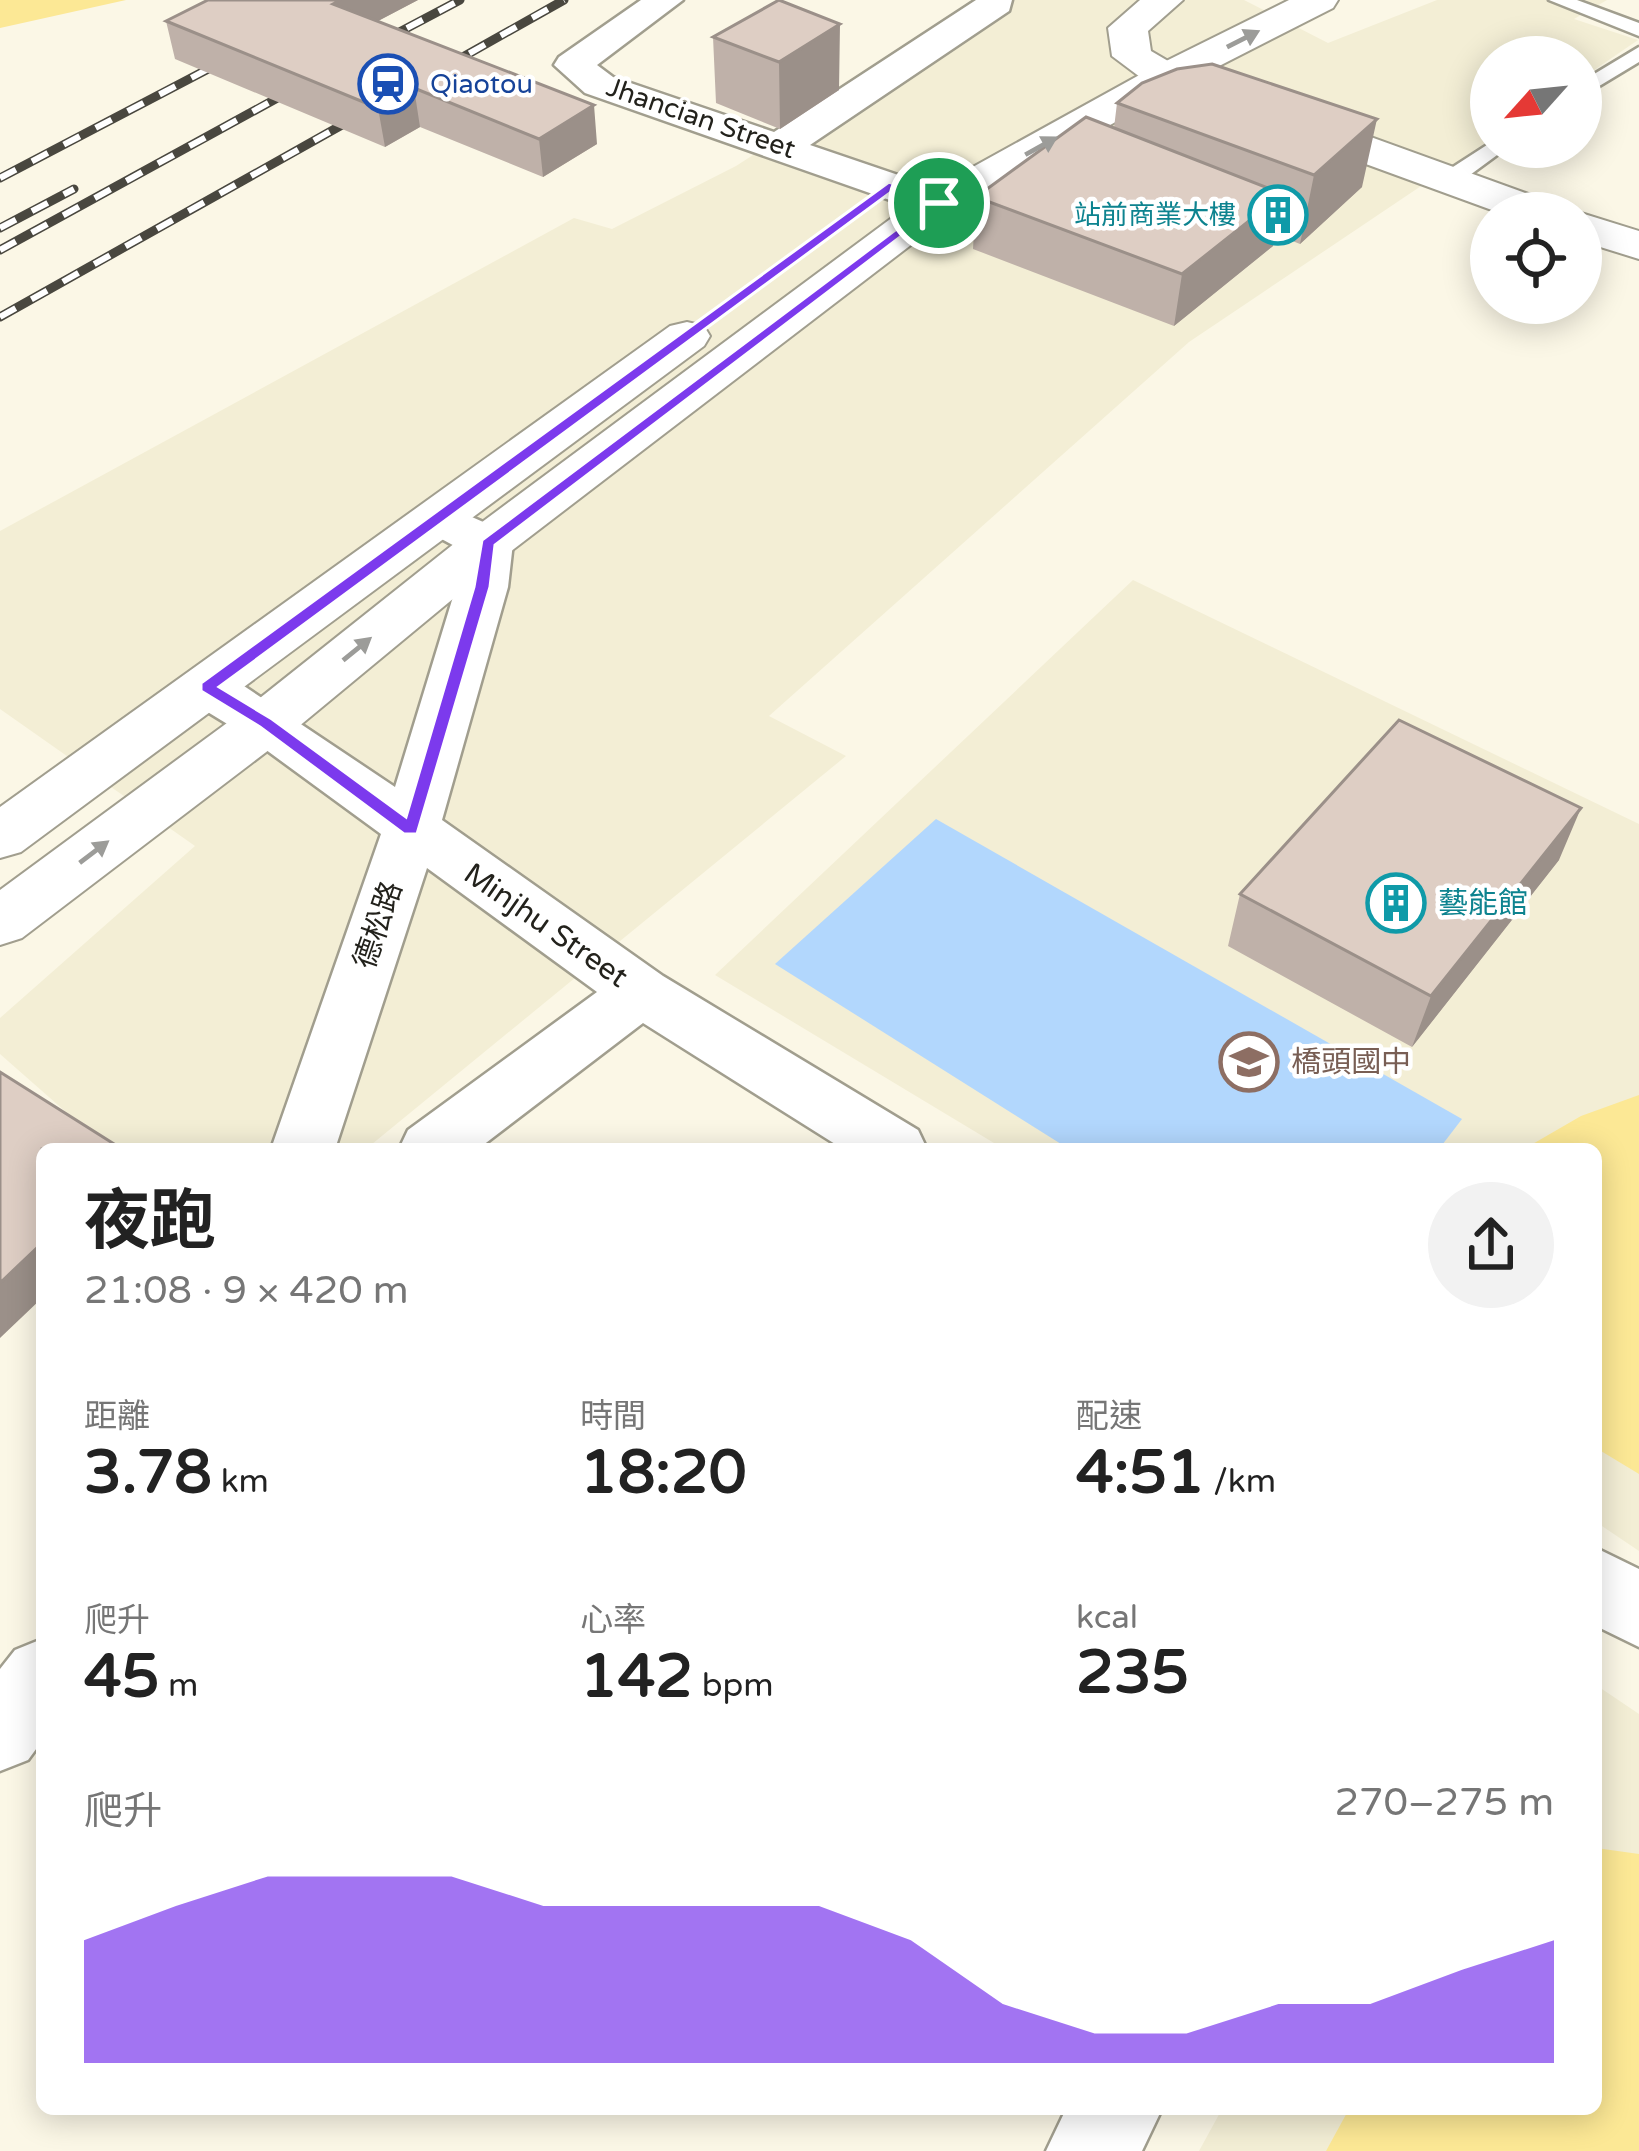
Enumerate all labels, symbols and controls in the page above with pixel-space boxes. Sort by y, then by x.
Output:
one-way arrow [1225,29,1260,49]
north arrow [1470,36,1602,168]
map controls [1470,36,1602,324]
station icon: Qiaotou [357,53,419,115]
place label: Qiaotou [430,68,533,101]
street label: Jhancian Street [602,71,800,166]
one-way arrow [1024,136,1059,157]
pin [888,152,990,254]
icon: arrive [906,170,972,236]
building icon: 站前商業大樓 [1247,184,1309,246]
button: locate [1470,192,1602,324]
place label: 站前商業大樓 [1074,199,1236,232]
one-way arrow [341,637,372,662]
one-way arrow [78,840,109,864]
street label: Minjhu Street [456,855,635,996]
building icon: 藝能館 [1365,872,1427,934]
street label: 德松路 [346,877,411,974]
place label: 藝能館 [1438,885,1528,922]
school or university icon: 橋頭國中 [1218,1031,1280,1093]
place label: 橋頭國中 [1291,1044,1411,1081]
text: 夜跑 [84,1182,216,1262]
button: share [1428,1182,1554,1308]
text: 21:08 · 9 × 420 m [84,1267,409,1314]
text: 距離 [84,1397,150,1436]
text: 時間 [580,1397,646,1436]
text: 配速 [1076,1397,1142,1436]
text: 3.78 [84,1437,212,1509]
text: 18:20 [580,1437,746,1509]
text: 4:51 [1076,1437,1205,1509]
text: km [212,1462,269,1501]
text: /km [1205,1462,1276,1501]
text: kcal [1076,1598,1138,1637]
text: 爬升 [84,1601,150,1640]
text: 心率 [580,1601,646,1640]
text: 235 [1076,1637,1189,1709]
text: 45 [84,1641,159,1713]
text: 142 [580,1641,693,1713]
text: m [159,1666,198,1705]
text: bpm [693,1666,774,1705]
text: 270–275 m [1334,1779,1554,1826]
text: 爬升 [84,1788,162,1835]

